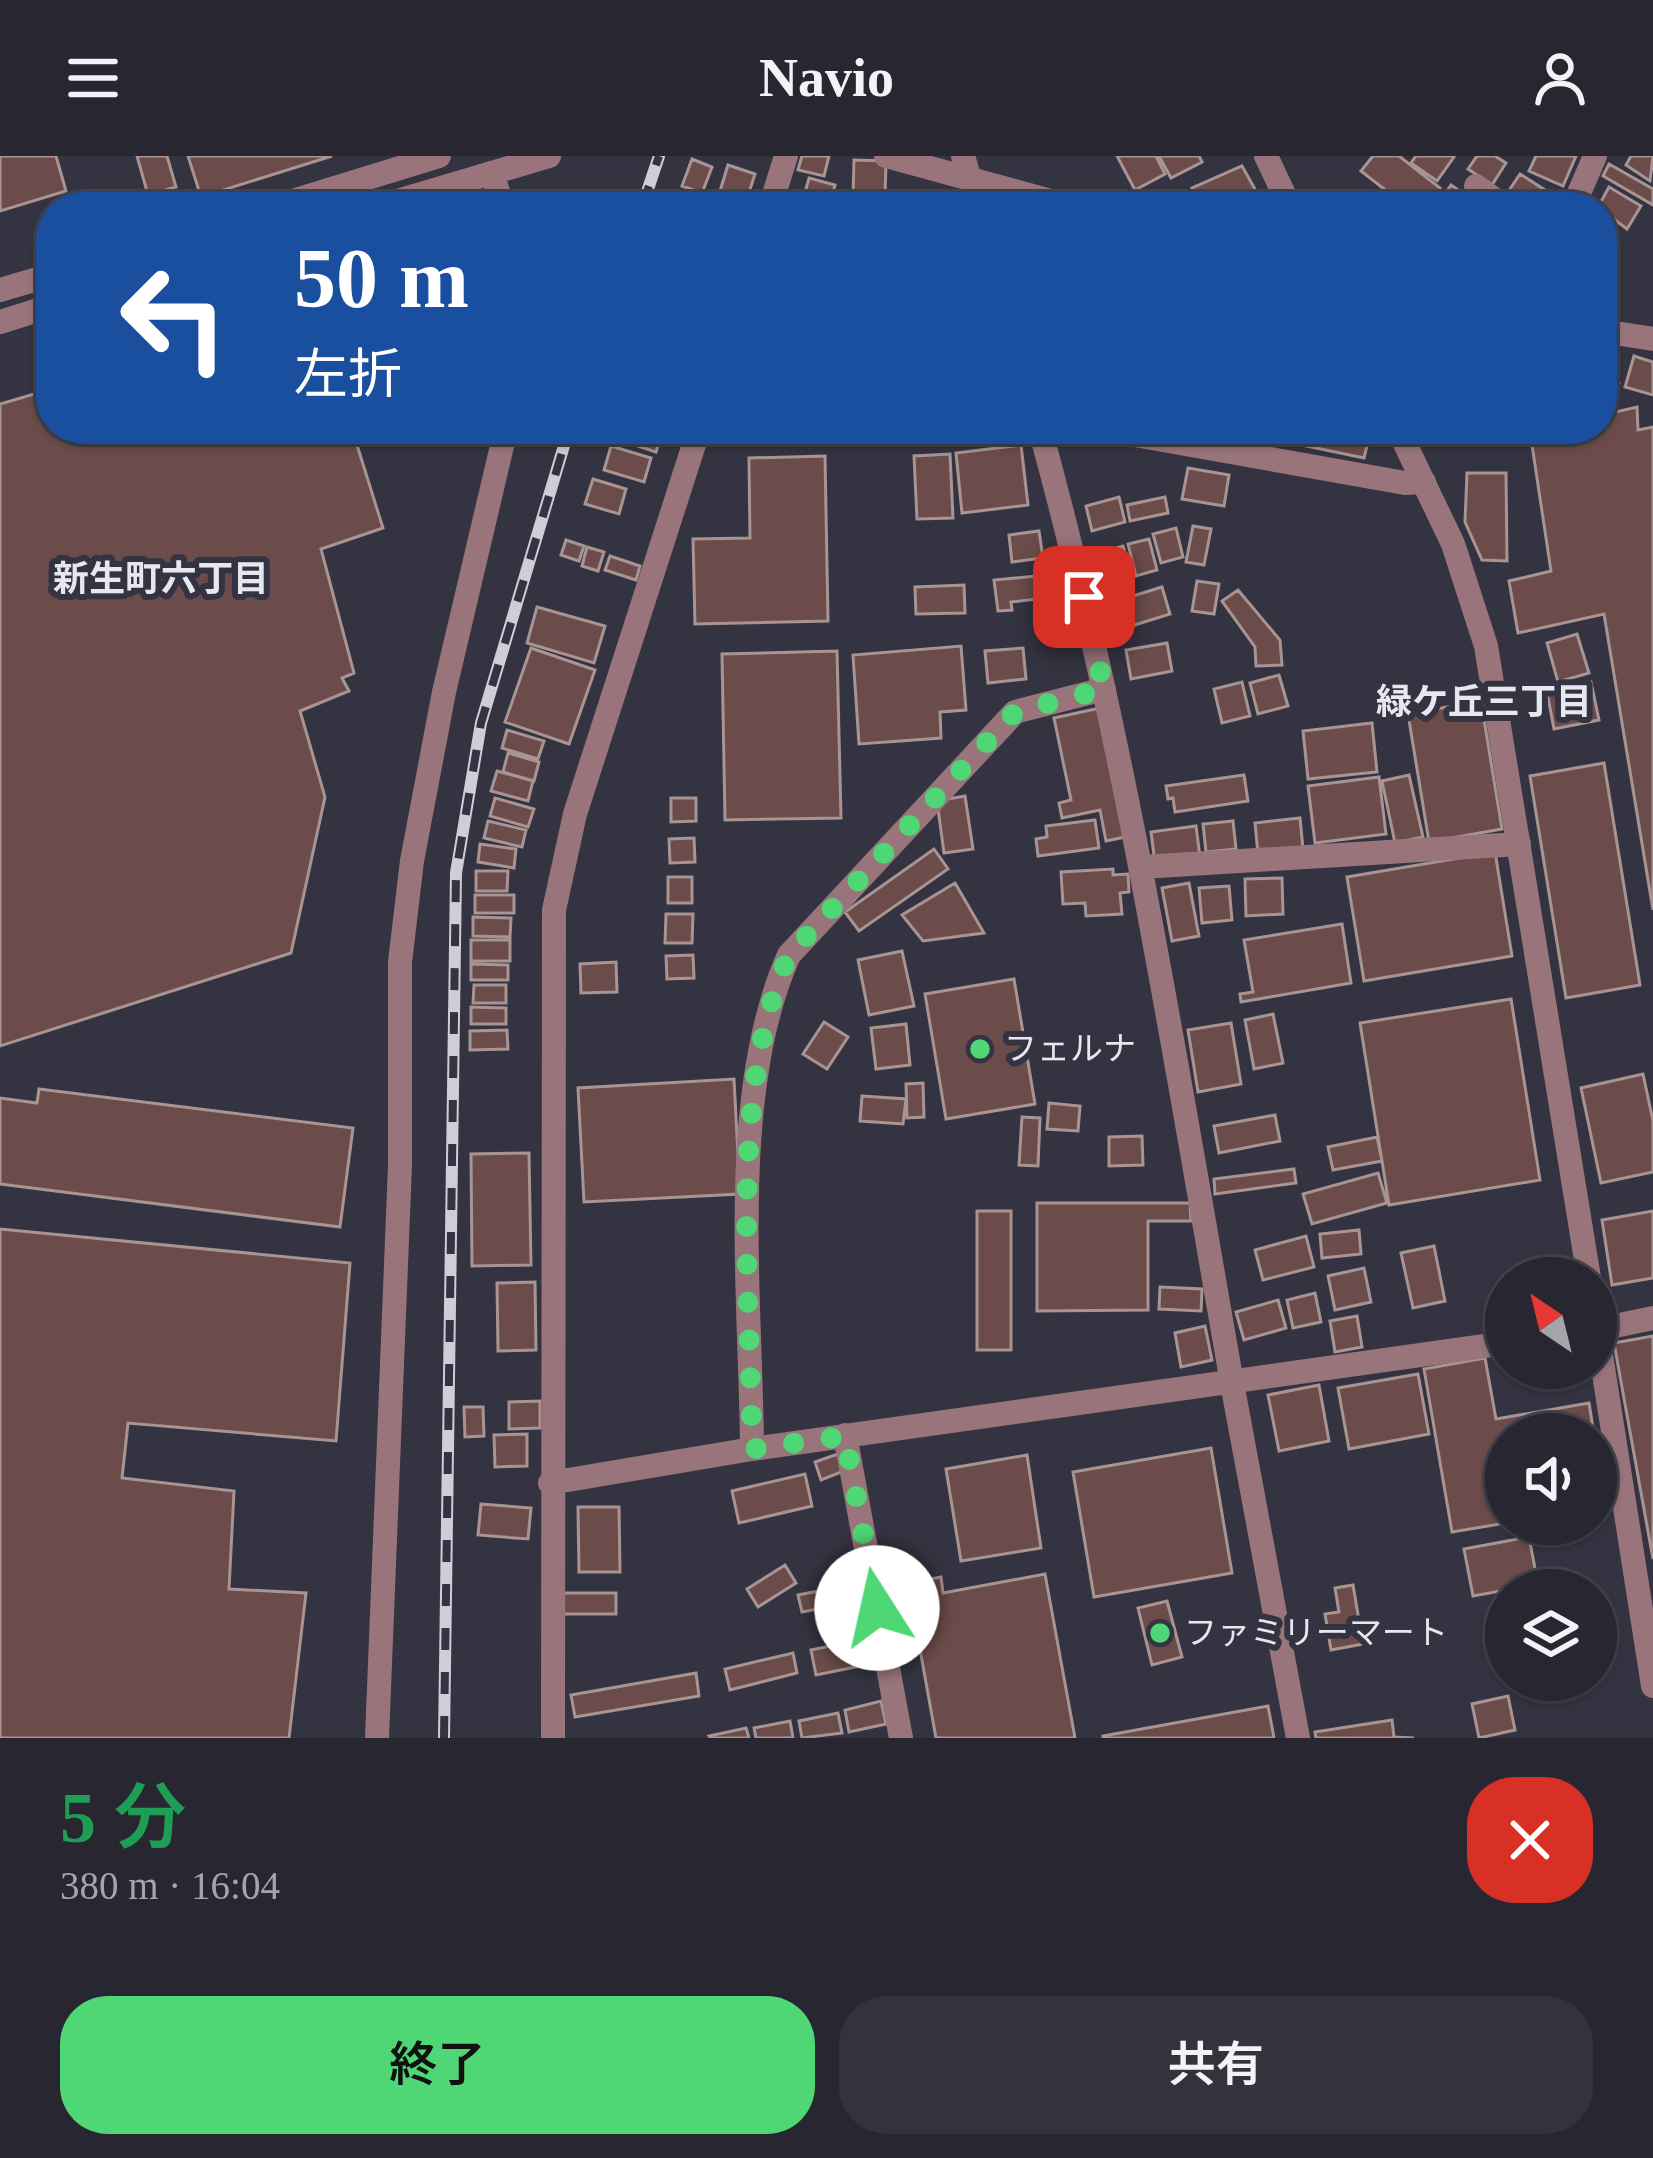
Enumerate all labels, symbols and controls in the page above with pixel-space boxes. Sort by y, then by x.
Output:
icon: menu [60,45,126,111]
icon: person [1527,45,1593,111]
text: Navio [759,48,894,108]
text: 50 m [294,232,469,325]
icon: left [96,240,252,396]
text: 左折 [294,345,402,405]
pin [1033,546,1135,648]
district label: 新生町六丁目 [53,559,269,599]
icon: arrive [1051,564,1117,630]
district label: 緑ケ丘三丁目 [1376,682,1592,722]
place label: フェルナ [1004,1031,1136,1067]
marker: フェルナ [967,1036,993,1062]
north arrow [1485,1257,1617,1389]
map controls [1485,1257,1617,1701]
button: sound [1485,1413,1617,1545]
position arrow [814,1545,940,1671]
button: layers [1485,1569,1617,1701]
place label: ファミリーマート [1184,1615,1448,1651]
marker: ファミリーマート [1147,1620,1173,1646]
button: close [1467,1777,1593,1903]
text: 5 分 [60,1778,186,1858]
text: 380 m · 16:04 [60,1864,280,1907]
button: 終了 [60,1996,815,2134]
button: 共有 [839,1996,1593,2134]

